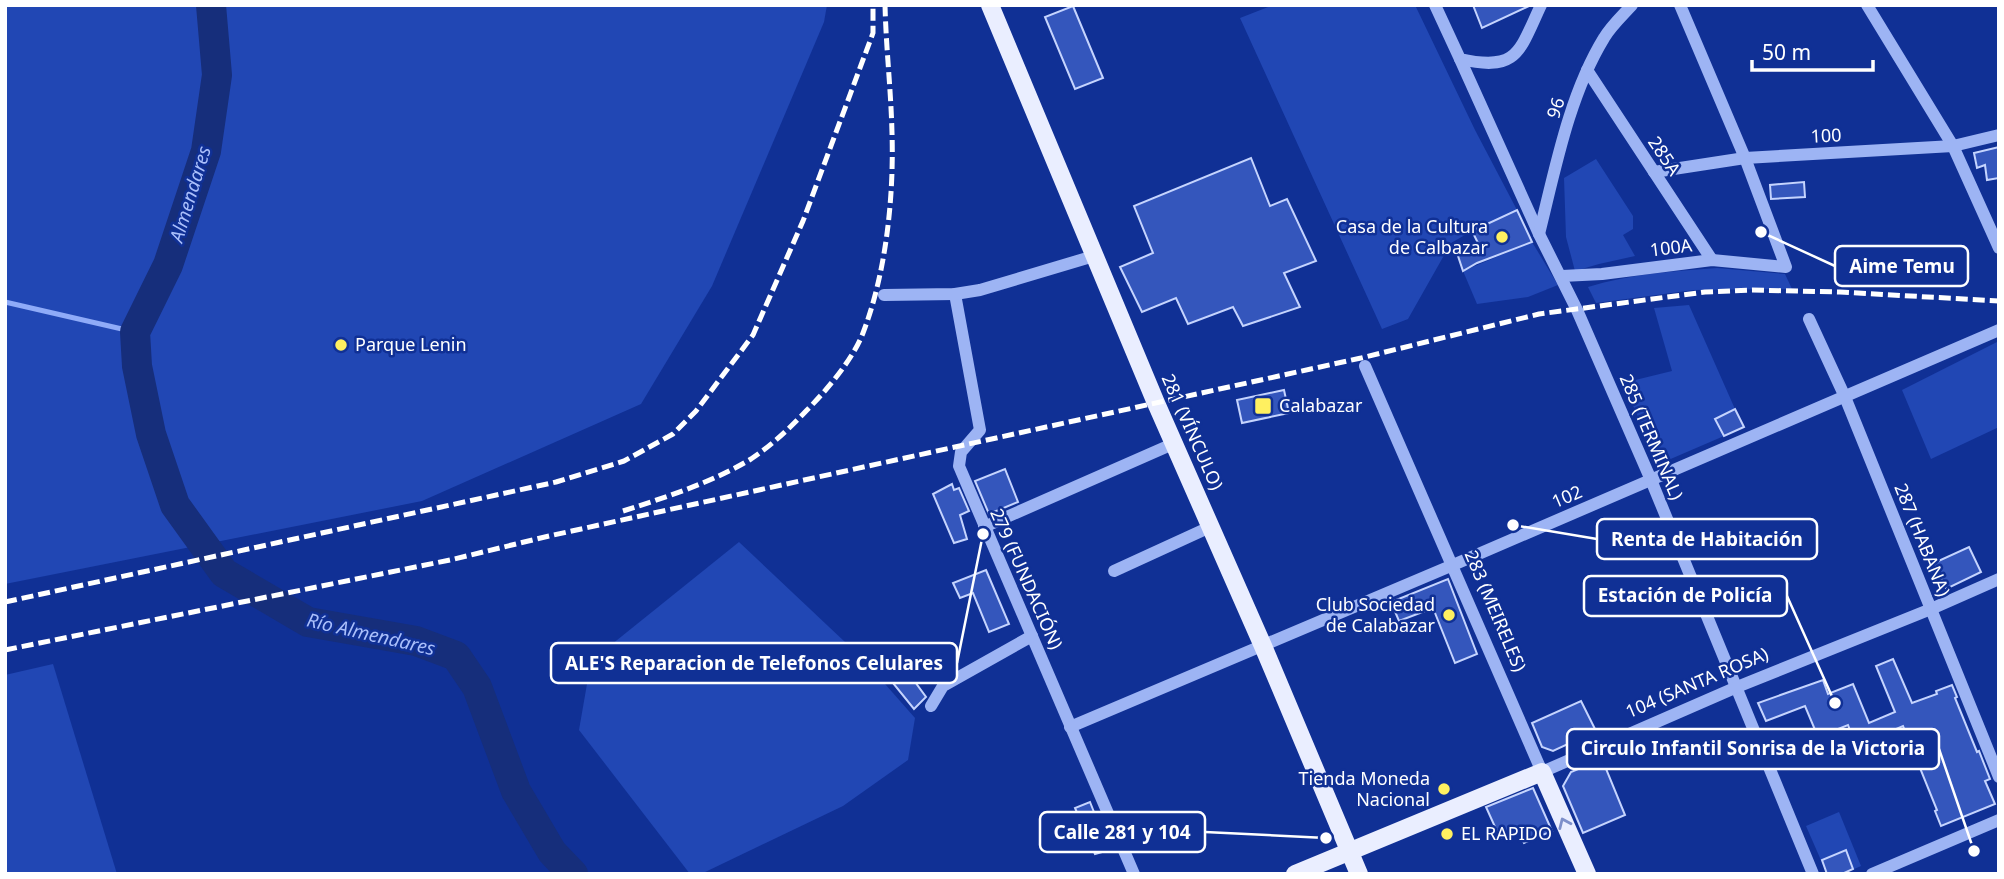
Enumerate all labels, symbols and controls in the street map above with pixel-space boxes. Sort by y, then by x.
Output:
scale bar [1752,28,1873,72]
text: 50 m [1762,38,1811,66]
street label: 96 [1540,94,1570,121]
street label: 100 [1810,122,1842,148]
street label: 285A [1643,131,1687,180]
water label: Almendares [162,143,217,247]
place label: Casa de la Cultura de Calbazar [1336,214,1489,259]
marker: Casa de la Cultura de Calbazar [1494,229,1510,245]
street label: 100A [1648,232,1694,262]
callout: Aime Temu [1835,246,1968,286]
text: Aime Temu [1849,253,1955,279]
place label: Parque Lenin [355,332,467,356]
marker: Parque Lenin [333,337,349,353]
street label: 281 (VÍNCULO) [1157,370,1229,493]
street label: 285 (TERMINAL) [1615,370,1689,503]
place label: Calabazar [1279,393,1363,417]
marker: Calabazar [1253,396,1273,416]
street label: 102 [1548,479,1586,513]
street label: 287 (HABANA) [1889,480,1956,600]
street label: 279 (FUNDACIÓN) [985,504,1069,653]
callout: Renta de Habitación [1597,519,1817,559]
text: Renta de Habitación [1611,526,1803,552]
street label: 283 (MEIRELES) [1460,546,1532,675]
callout: Estación de Policía [1584,576,1787,616]
text: Estación de Policía [1598,582,1772,608]
place label: Club Sociedad de Calabazar [1316,592,1436,637]
water label: Río Almendares [304,607,438,661]
marker: Club Sociedad de Calabazar [1441,607,1457,623]
street label: 104 (SANTA ROSA) [1622,641,1772,723]
callout: ALE'S Reparacion de Telefonos Celulares [551,643,957,683]
text: ALE'S Reparacion de Telefonos Celulares [565,650,943,676]
callout: Circulo Infantil Sonrisa de la Victoria [1567,729,1939,769]
text: Circulo Infantil Sonrisa de la Victoria [1581,735,1925,761]
place label: Tienda Moneda Nacional [1299,766,1430,811]
marker: Tienda Moneda Nacional [1436,781,1452,797]
callout: Calle 281 y 104 [1040,812,1205,852]
one-way arrow [1558,817,1572,830]
text: Calle 281 y 104 [1053,819,1191,845]
place label: EL RAPIDO [1461,821,1552,845]
marker: EL RAPIDO [1439,826,1455,842]

